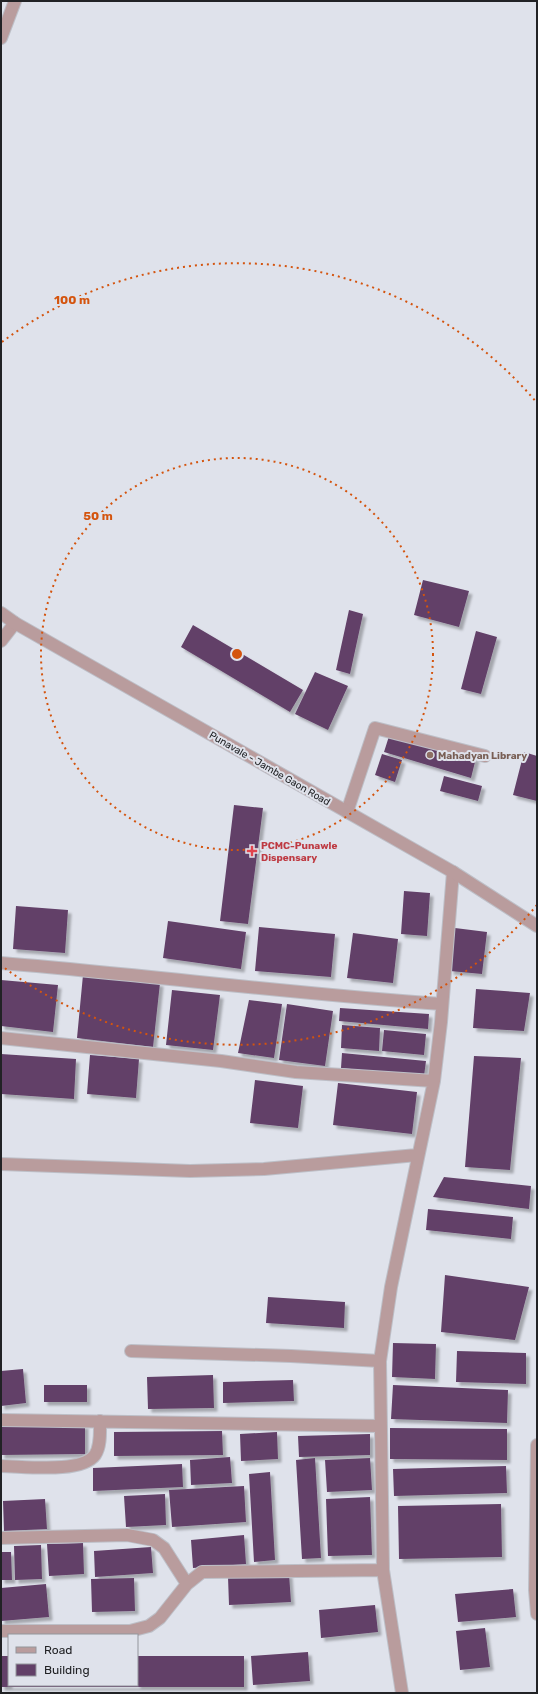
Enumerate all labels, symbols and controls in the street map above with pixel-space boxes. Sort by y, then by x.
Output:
text: 100 m [54,293,90,307]
text: 50 m [83,509,113,523]
centre of rings [230,647,244,661]
street label: Punavale - Jambe Gaon Road [207,729,332,808]
marker: Mahadyan Library [425,750,435,760]
place label: Mahadyan Library [438,750,527,762]
place label: PCMC-Punawle Dispensary [261,840,337,864]
marker: PCMC-Punawle Dispensary [246,845,258,857]
legend [8,1634,138,1686]
text: Road [44,1643,72,1657]
text: Building [44,1663,90,1677]

